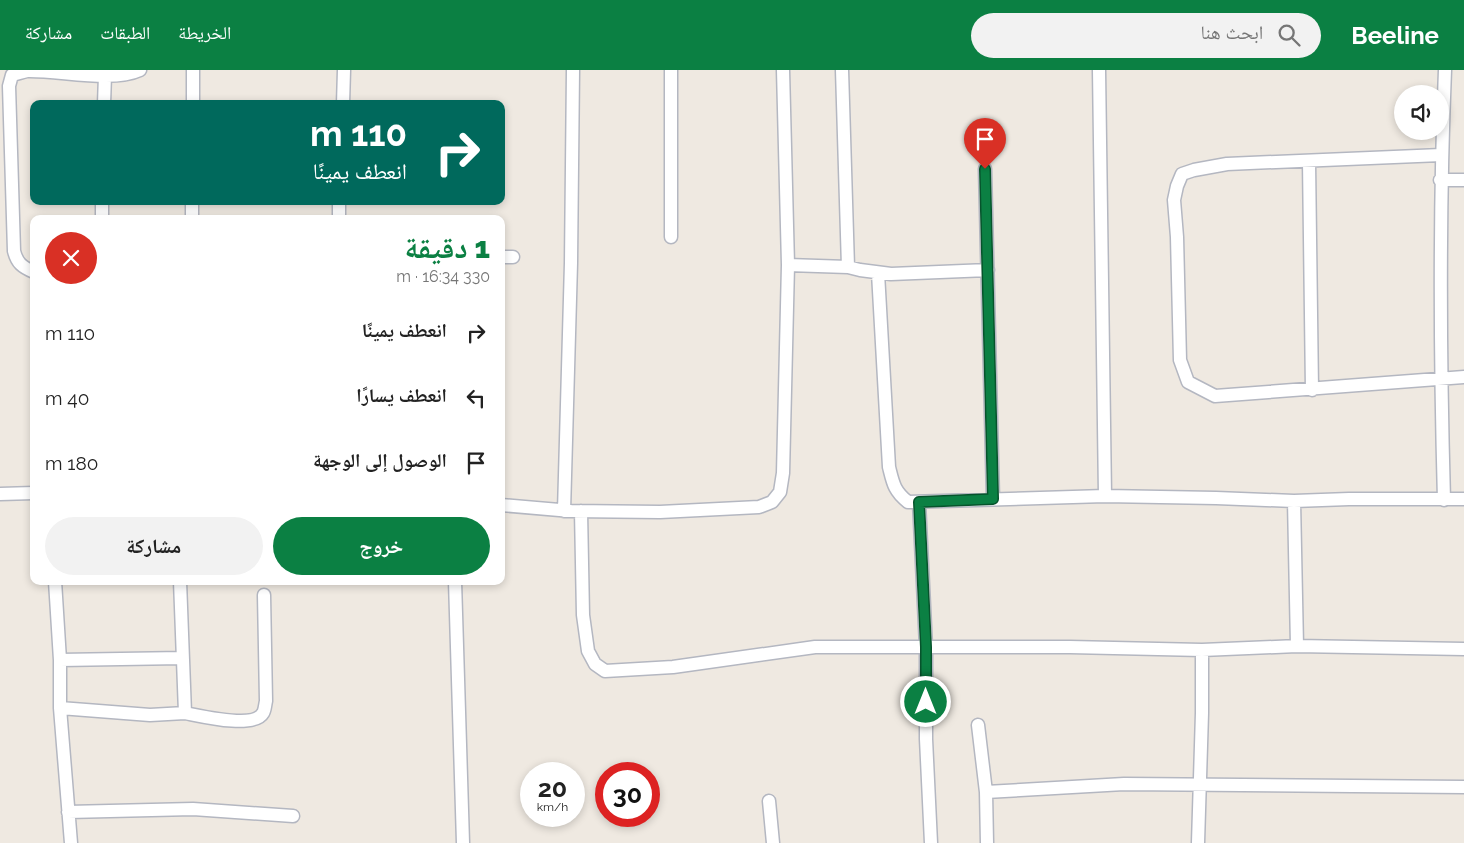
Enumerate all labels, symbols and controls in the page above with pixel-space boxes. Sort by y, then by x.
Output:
search box [971,13,1321,58]
text: ابحث هنا [1201,21,1263,43]
icon: search [1275,21,1303,49]
text: Beeline [1351,21,1439,50]
text: مشاركة [25,22,72,43]
text: الطبقات [100,22,150,43]
text: الخريطة [178,22,231,43]
map controls [1394,85,1449,140]
button: sound [1394,85,1449,140]
text: 110 m [310,113,407,154]
pin [964,118,1006,169]
icon: right [425,120,490,185]
icon: arrive [971,125,999,153]
text: انعطف يمينًا [313,158,407,184]
text: 1 دقيقة [404,230,490,265]
button: close [45,232,97,284]
text: 330 m · 16:34 [396,267,490,286]
text: انعطف يمينًا [362,319,447,341]
icon: right [462,319,490,347]
text: 110 m [45,322,95,344]
text: انعطف يسارًا [356,384,447,406]
icon: left [462,384,490,412]
text: 40 m [45,387,89,409]
text: الوصول إلى الوجهة [313,449,447,471]
icon: arrive [462,449,490,477]
text: 180 m [45,452,98,474]
button: مشاركة [45,517,263,575]
button: خروج [273,517,490,575]
position arrow [899,675,951,727]
speed limit sign: 30 [595,762,660,827]
text: 20 [538,773,567,803]
text: km/h [537,800,568,814]

